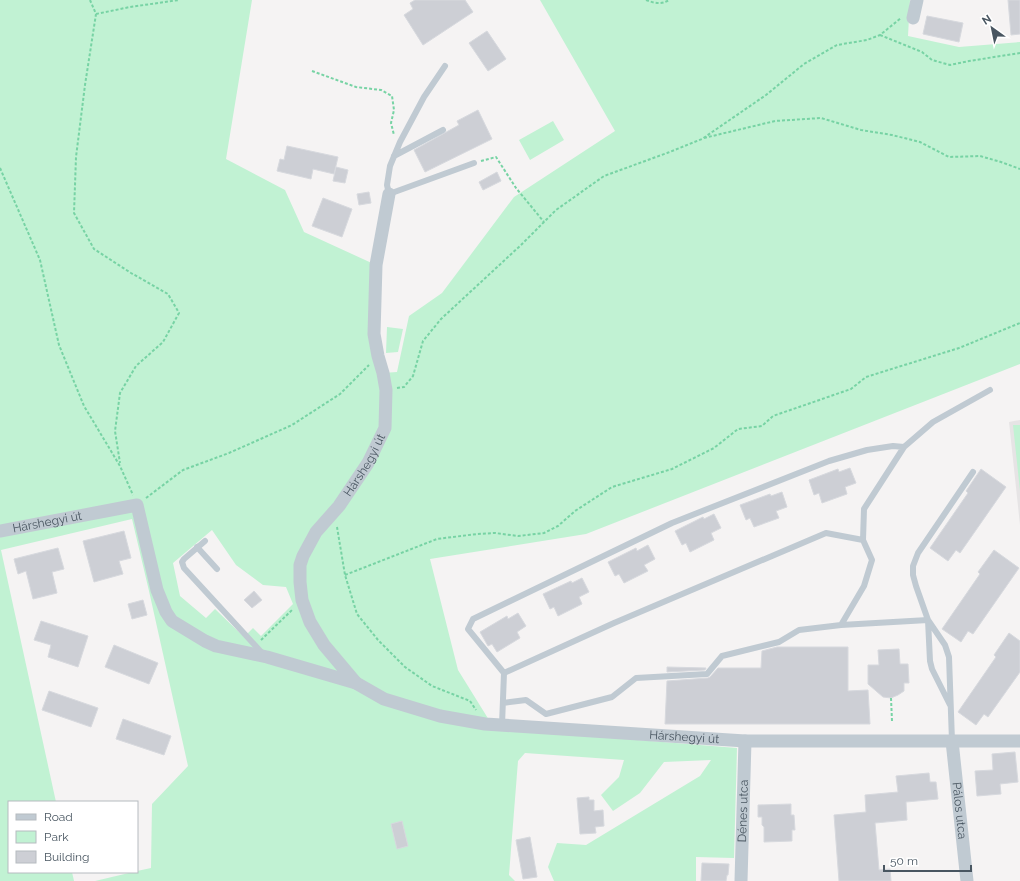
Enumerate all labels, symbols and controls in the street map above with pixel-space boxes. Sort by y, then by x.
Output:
north arrow [972,8,1012,48]
text: N [980,12,994,28]
street label: Hárshegyi út [341,432,388,499]
street label: Hárshegyi út [11,509,83,535]
street label: Hárshegyi út [649,728,720,746]
street label: Dénes utca [735,779,751,843]
street label: Pálos utca [949,781,969,840]
legend [8,801,138,873]
text: Road [44,810,73,824]
text: Park [44,830,69,844]
scale bar [884,847,971,873]
text: Building [44,850,90,864]
text: 50 m [890,854,918,868]

